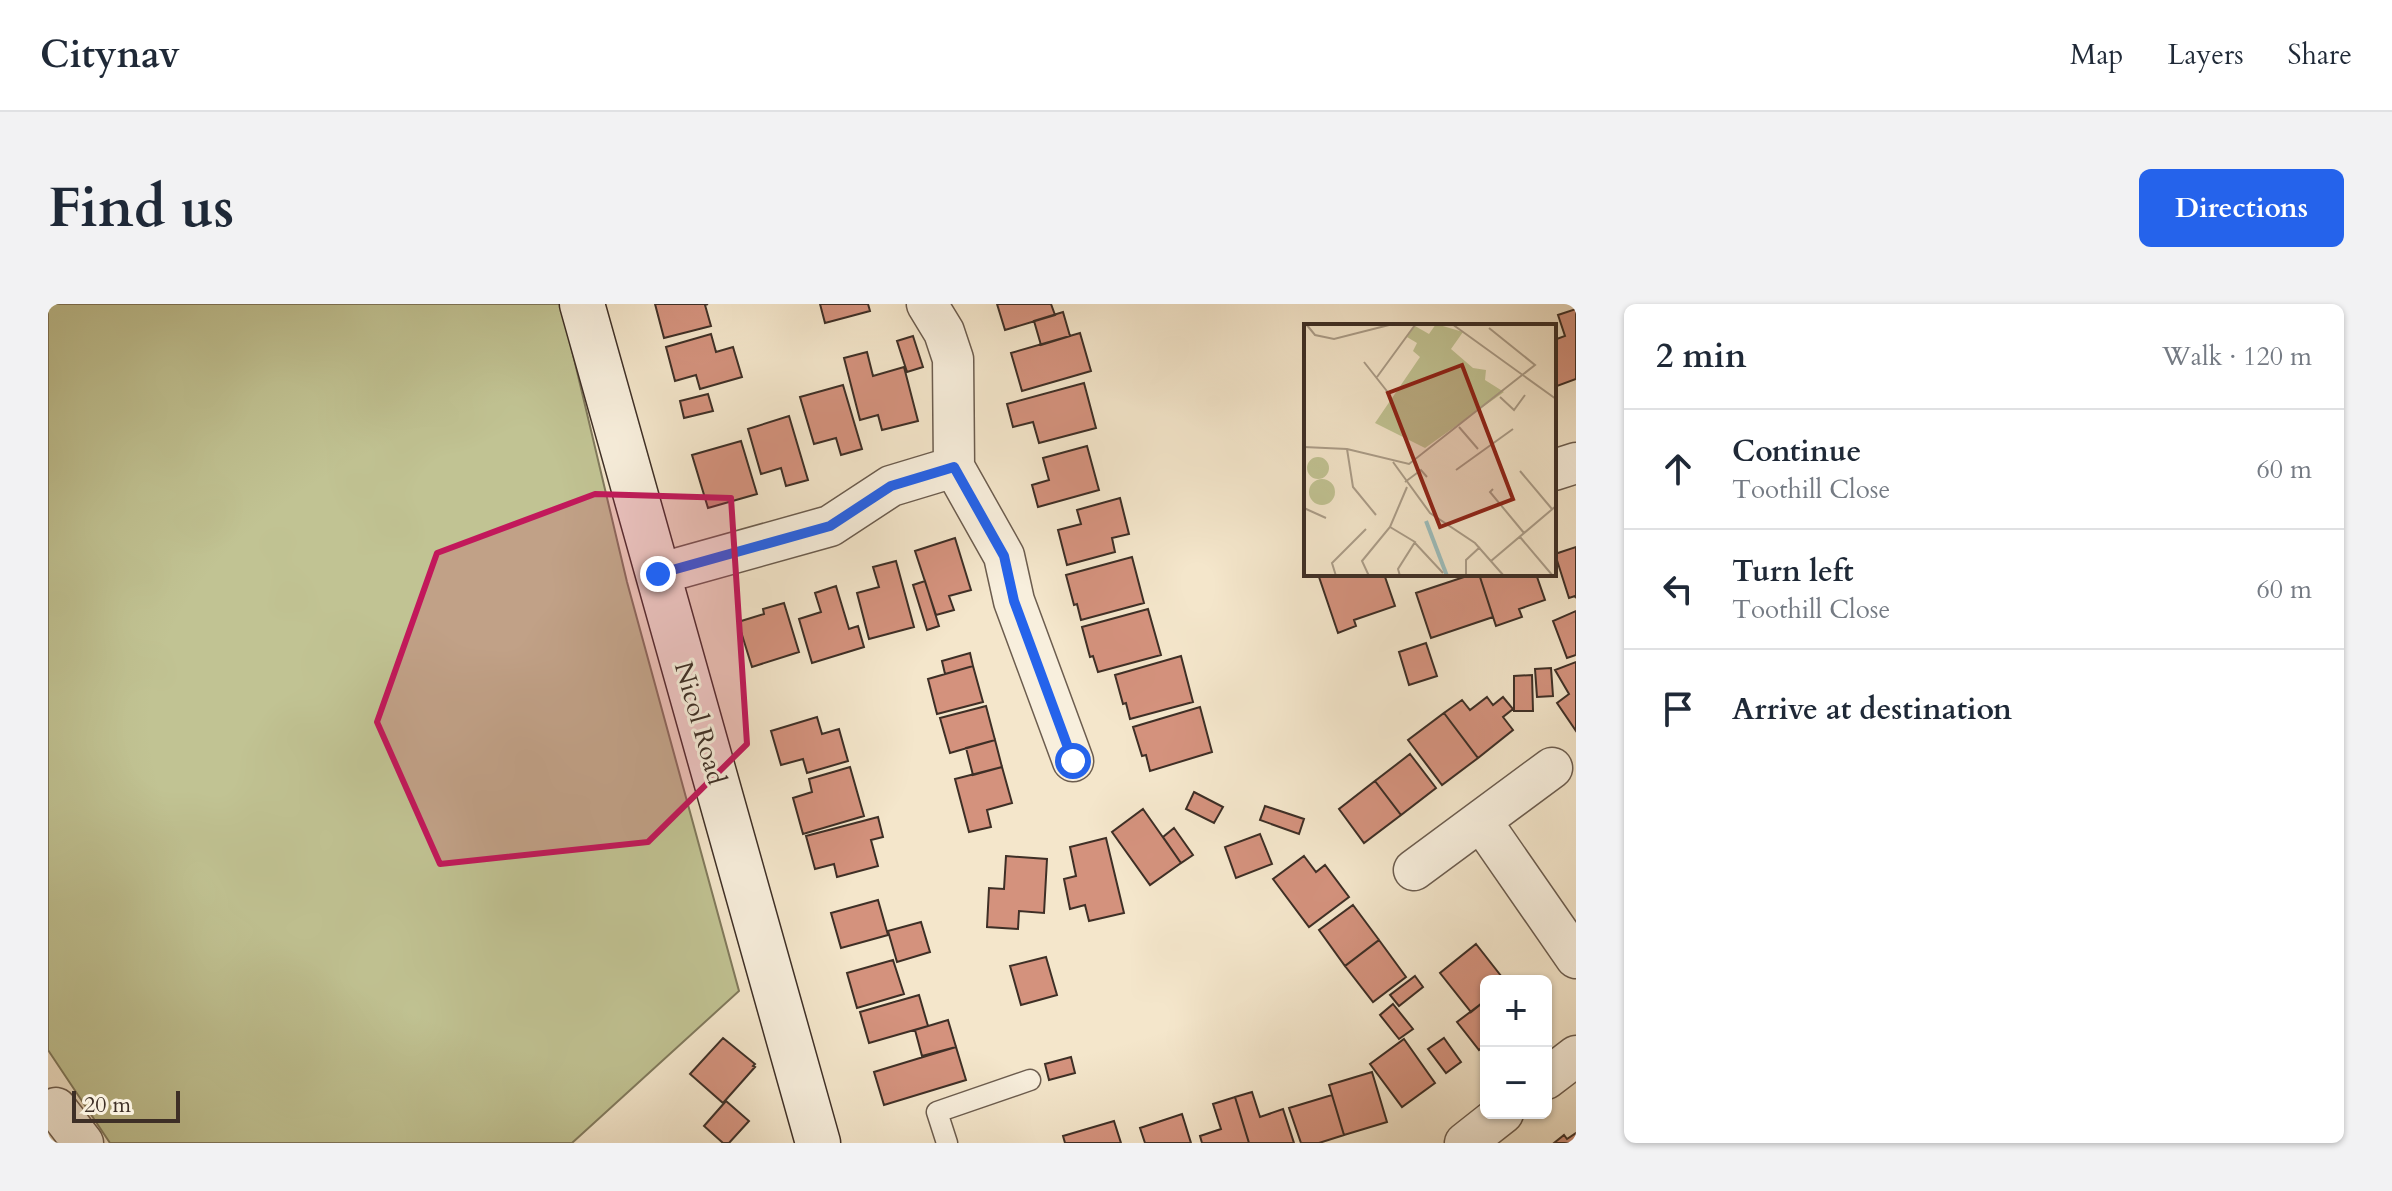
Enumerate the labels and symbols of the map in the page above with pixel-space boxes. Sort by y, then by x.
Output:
inset map [1304,324,1556,576]
route end [640,556,676,592]
street label: Nicol Road [666,658,734,789]
route start [1055,743,1091,779]
scale bar [72,1087,180,1123]

